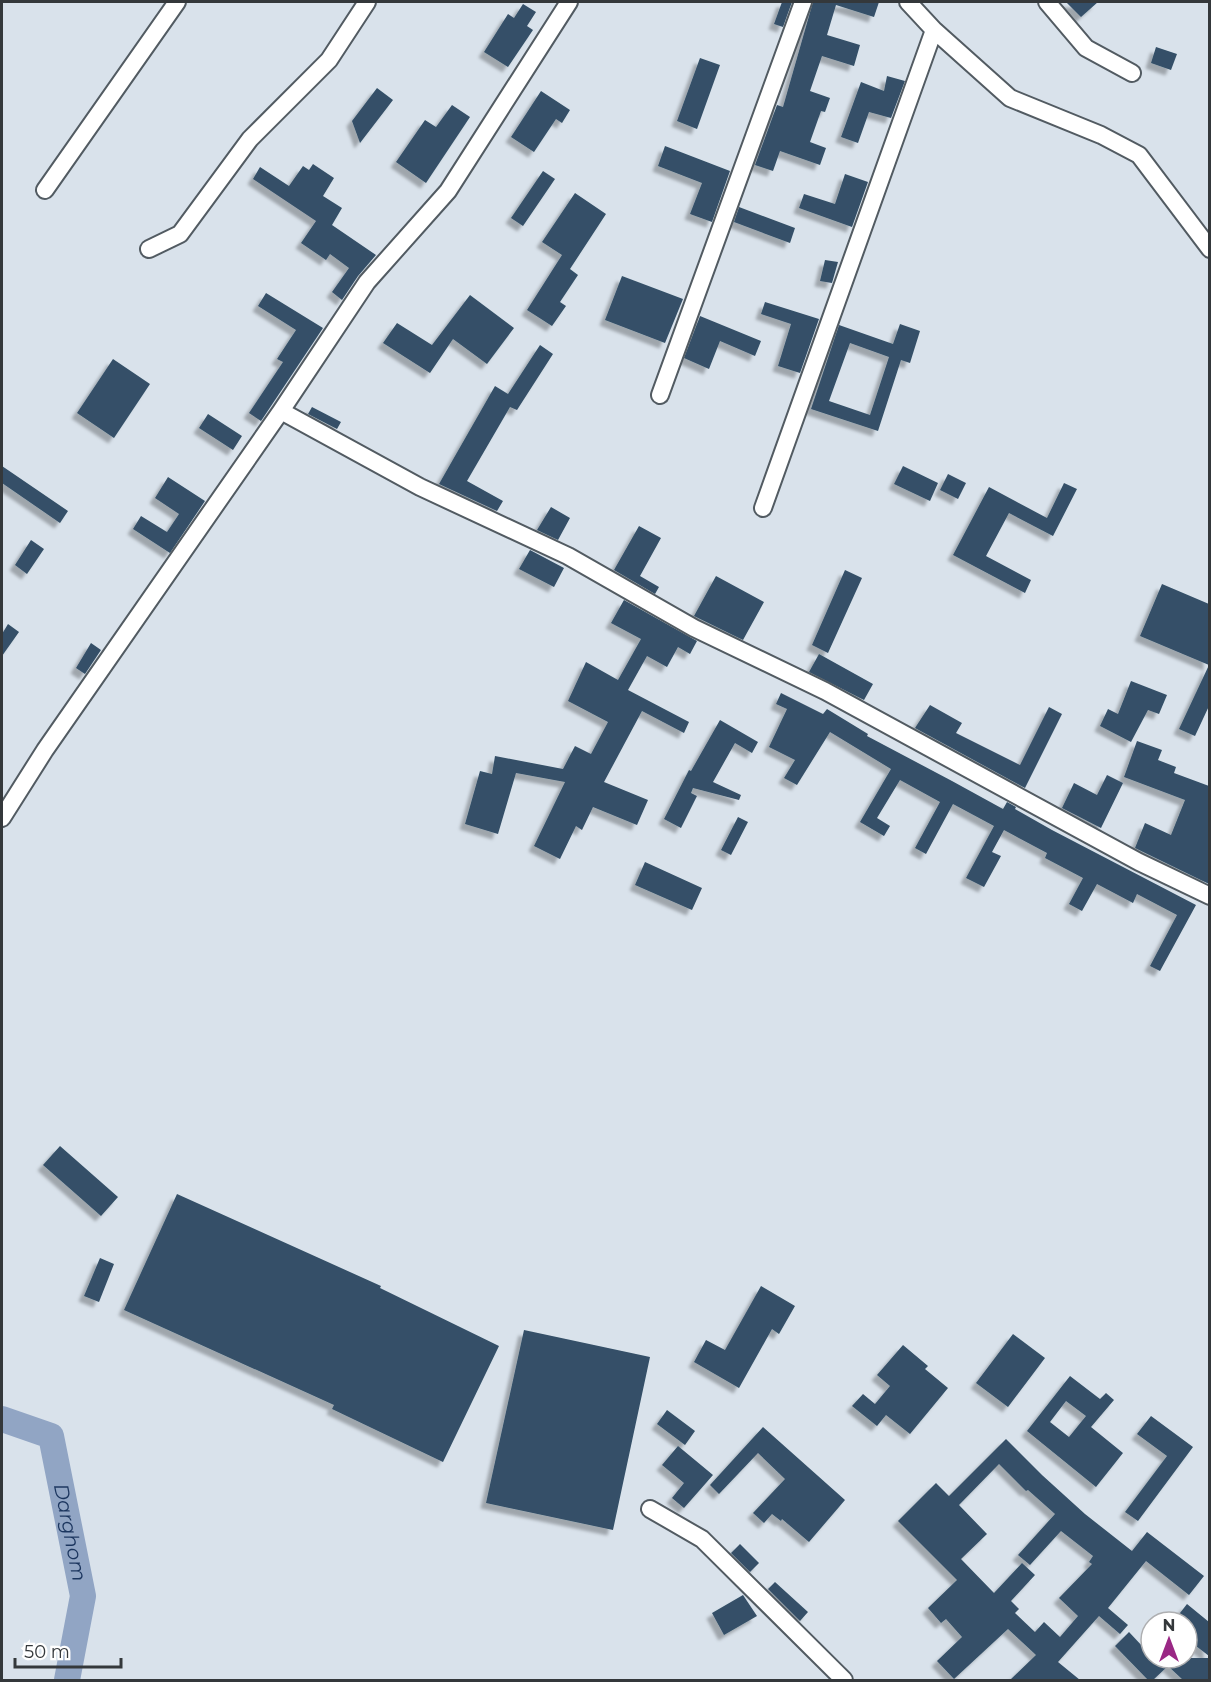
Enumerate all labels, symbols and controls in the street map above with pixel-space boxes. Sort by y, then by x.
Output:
water label: Darghоm [49,1481,92,1583]
north arrow [1139,1610,1199,1670]
text: N [1163,1616,1175,1635]
scale bar [15,1631,122,1669]
text: 50 m [24,1641,70,1663]

